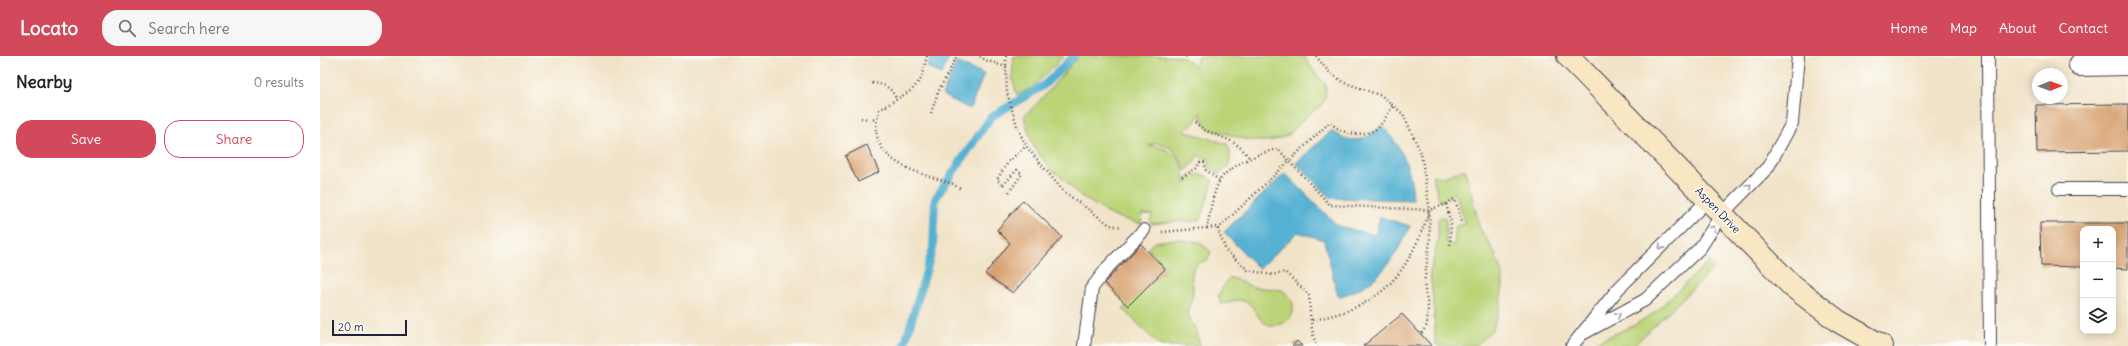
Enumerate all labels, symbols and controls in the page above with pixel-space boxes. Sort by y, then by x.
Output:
search box [102,10,382,46]
text: Locato [20,16,78,40]
icon: search [116,17,138,39]
text: Search here [148,19,230,38]
text: Home [1890,19,1928,37]
text: Map [1950,19,1977,37]
text: About [1999,19,2037,37]
text: Contact [2059,19,2108,37]
north arrow [2032,68,2068,104]
text: Nearby [16,71,72,93]
text: 0 results [254,74,304,91]
button: Save [16,120,156,158]
button: Share [164,120,304,158]
one-way arrow [1744,183,1752,191]
street label: Aspen Drive [1692,184,1744,236]
one-way arrow [1708,225,1716,232]
map controls [2080,226,2116,334]
button: + [2080,226,2116,262]
one-way arrow [1658,242,1666,250]
button: − [2080,262,2116,298]
button: layers [2080,298,2116,334]
one-way arrow [1614,312,1621,319]
scale bar [332,318,407,337]
text: 20 m [338,320,364,334]

